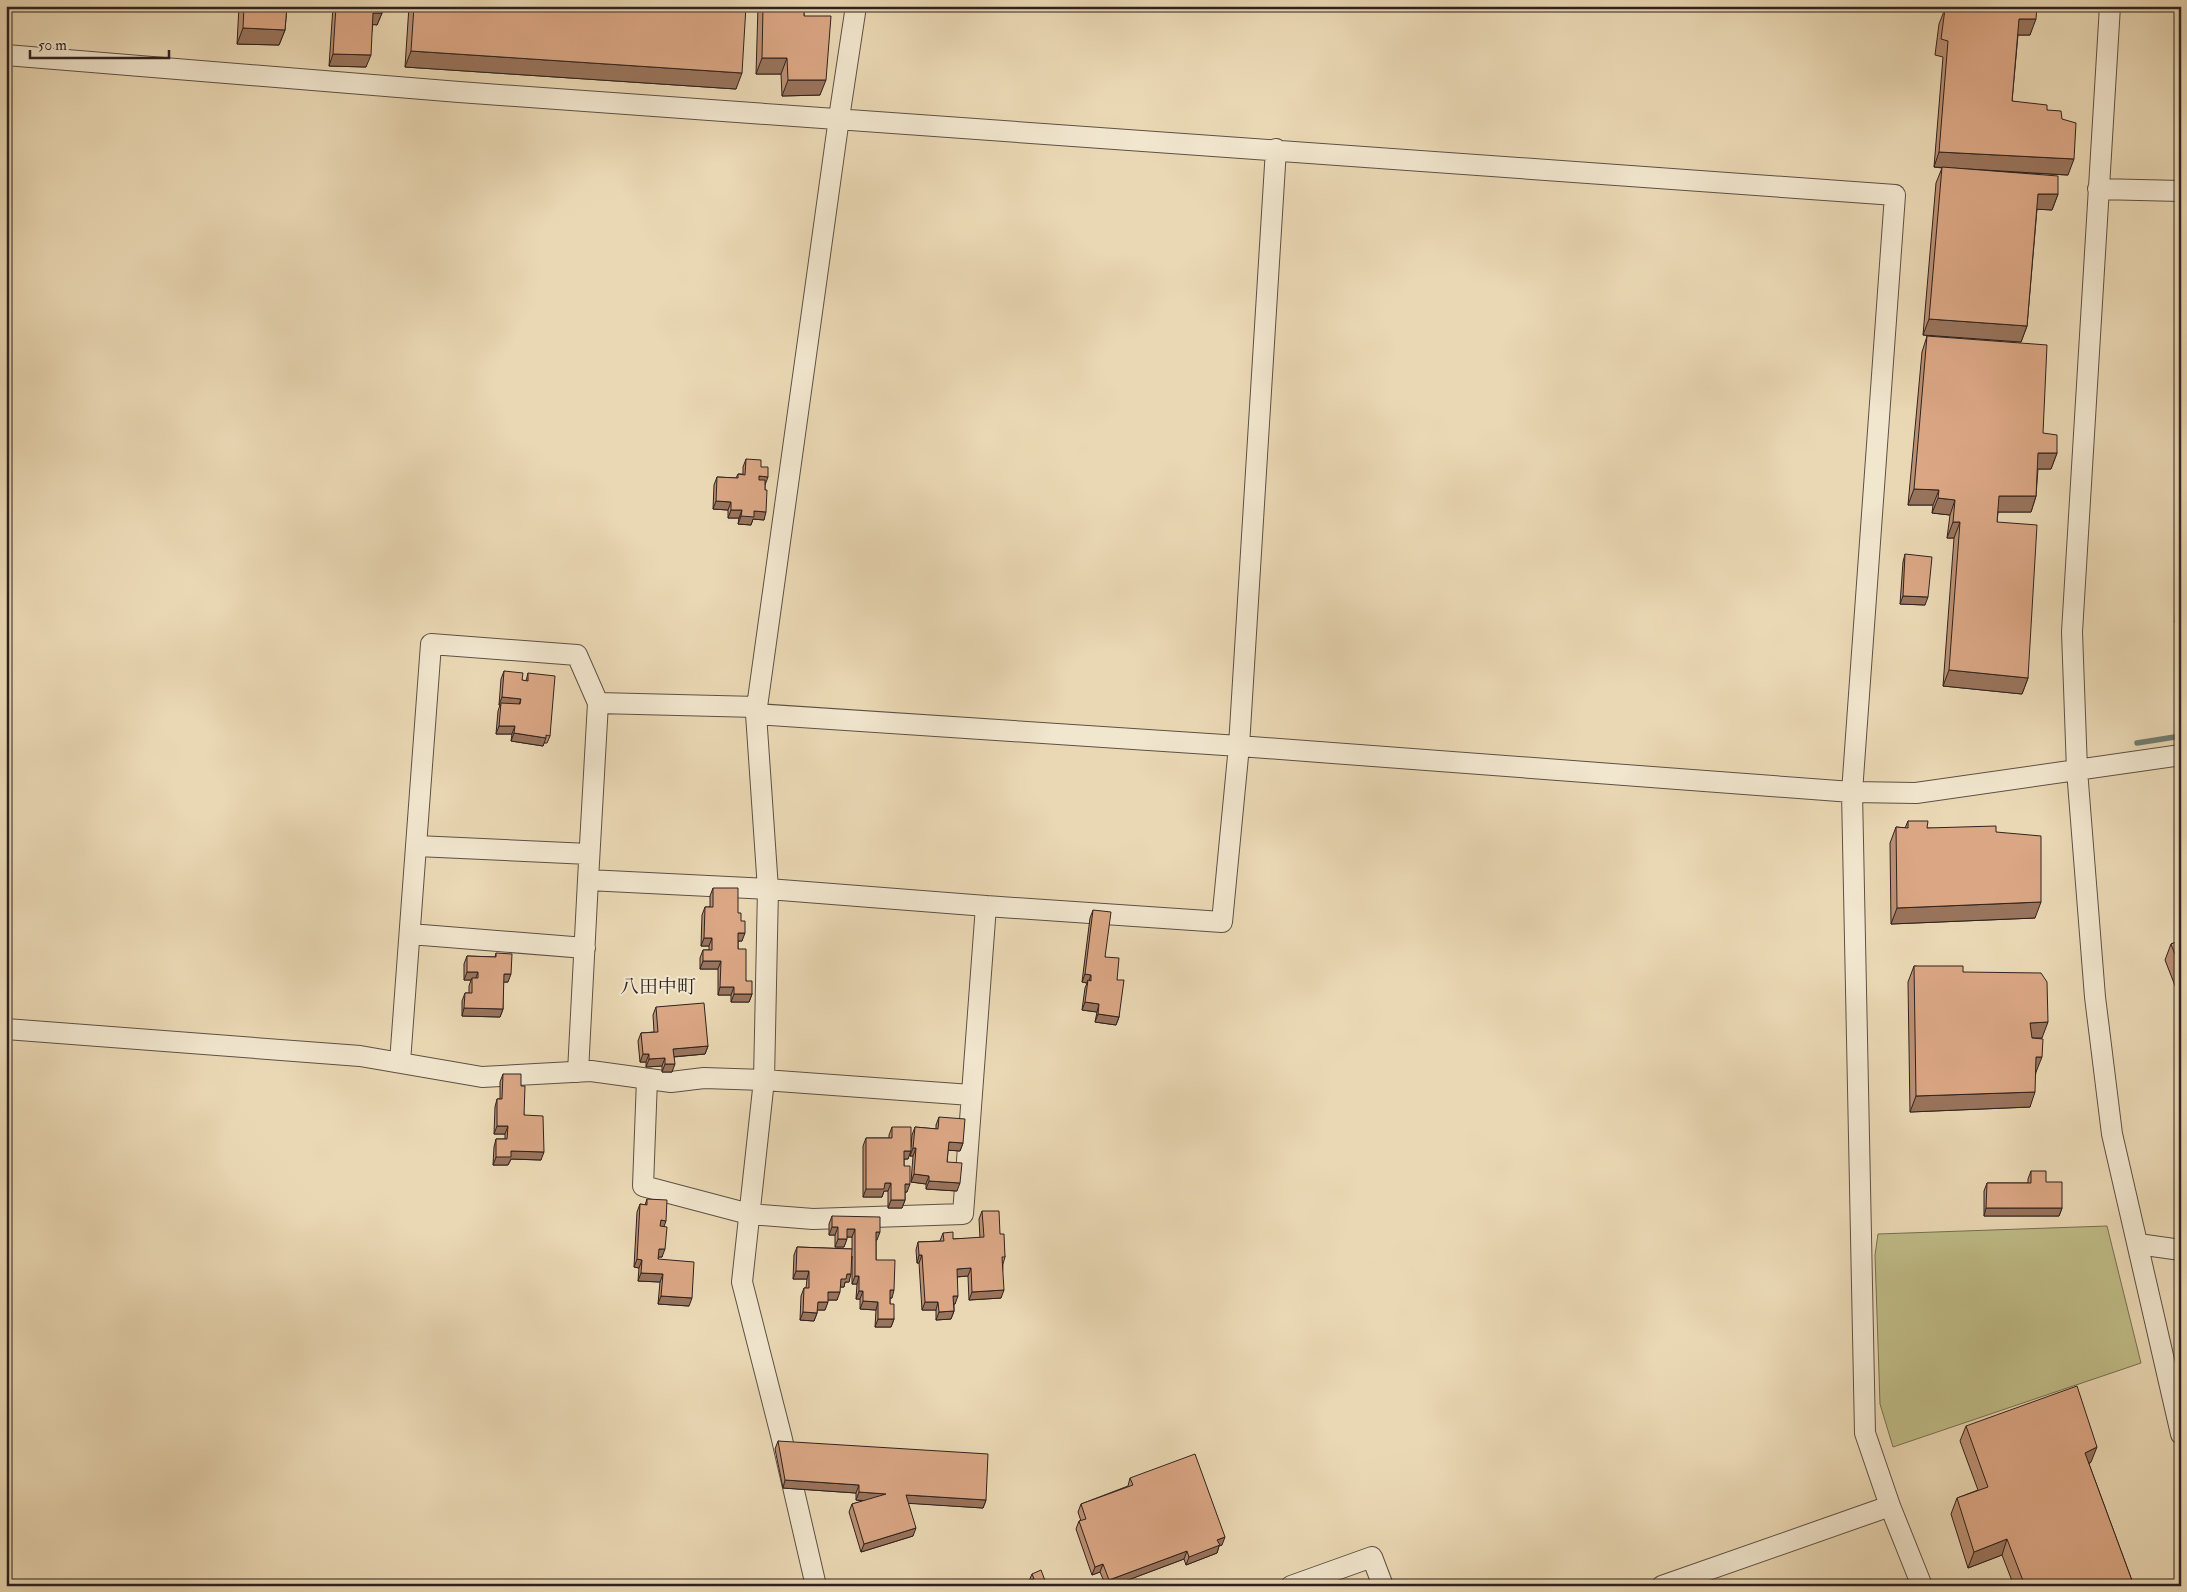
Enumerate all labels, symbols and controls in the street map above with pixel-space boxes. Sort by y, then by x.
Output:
scale bar [30,28,169,60]
text: 50 m [38,36,67,55]
district label: 八田中町 [620,975,696,999]

